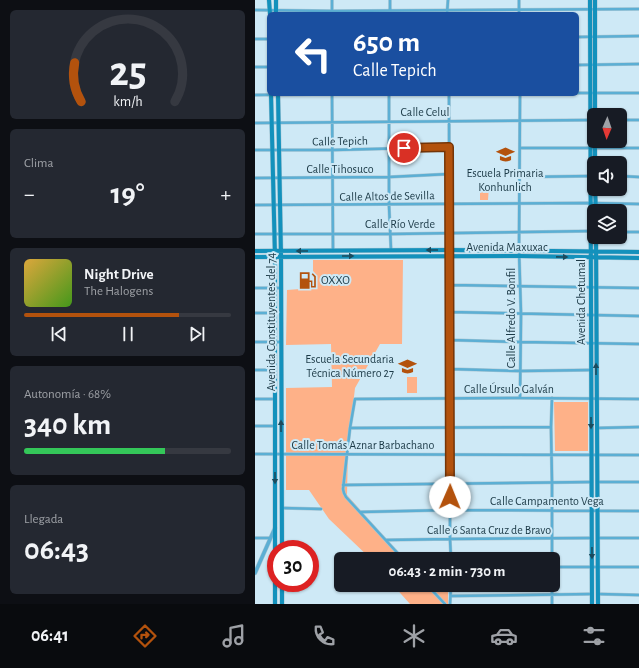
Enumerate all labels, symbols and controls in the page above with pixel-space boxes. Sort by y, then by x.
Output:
icon: left [287,28,339,80]
text: 650 m [353,29,420,57]
text: 25 [109,52,146,93]
text: Calle Tepich [353,62,437,80]
text: km/h [113,95,142,109]
street label: Calle Celul [401,106,449,118]
north arrow [587,108,627,148]
map controls [587,108,627,244]
pin [387,131,421,165]
street label: Calle Tepich [312,135,368,147]
icon: arrive [393,137,415,159]
school or university icon: Escuela Primaria Konhunlich [495,144,515,164]
button: sound [587,156,627,196]
text: Clima [24,157,54,170]
street label: Calle Tihosuco [306,163,374,175]
place label: Escuela Primaria Konhunlich [466,167,544,193]
text: 19° [110,179,145,209]
text: − [24,183,35,205]
text: + [220,183,231,205]
street label: Calle Altos de Sevilla [339,189,435,203]
button: layers [587,204,627,244]
street label: Calle Río Verde [365,218,435,230]
street label: Avenida Maxuxac [466,241,548,253]
one-way arrow [425,247,438,253]
one-way arrow [295,248,308,254]
street label: Avenida Constituyentes del 74 [265,252,278,391]
one-way arrow [342,253,355,259]
one-way arrow [556,254,569,260]
street label: Avenida Chetumal [575,259,587,345]
text: Night Drive [84,267,154,282]
street label: Calle Alfredo V. Bonfil [505,268,517,368]
fuel station icon: OXXO [298,270,318,290]
place label: OXXO [321,274,350,286]
text: The Halogens [84,285,153,298]
icon: previous [48,323,70,345]
icon: pause [117,323,139,345]
icon: next [186,323,208,345]
place label: Escuela Secundaria Técnica Número 27 [305,353,394,379]
school or university icon: Escuela Secundaria Técnica Número 27 [397,356,417,376]
one-way arrow [593,363,600,375]
street label: Calle Úrsulo Galván [464,382,554,395]
text: Autonomía · 68% [24,388,111,401]
text: 340 km [24,410,111,440]
one-way arrow [588,417,594,430]
one-way arrow [278,420,285,432]
street label: Calle Tomás Aznar Barbachano [292,439,435,451]
one-way arrow [272,472,278,485]
position arrow [429,476,471,518]
street label: Calle Campamento Vega [490,495,604,507]
text: Llegada [24,513,63,526]
street label: Calle 6 Santa Cruz de Bravo [427,524,551,536]
text: 06:43 [24,535,89,565]
speed limit sign: 30 [267,540,319,592]
one-way arrow [589,547,595,560]
text: 06:43 · 2 min · 730 m [389,564,505,579]
icon: directions [131,622,159,650]
icon: music [220,622,248,650]
icon: phone [310,622,338,650]
icon: climate [400,622,428,650]
icon: car [490,622,518,650]
icon: filters [580,622,608,650]
text: 06:41 [31,627,69,645]

